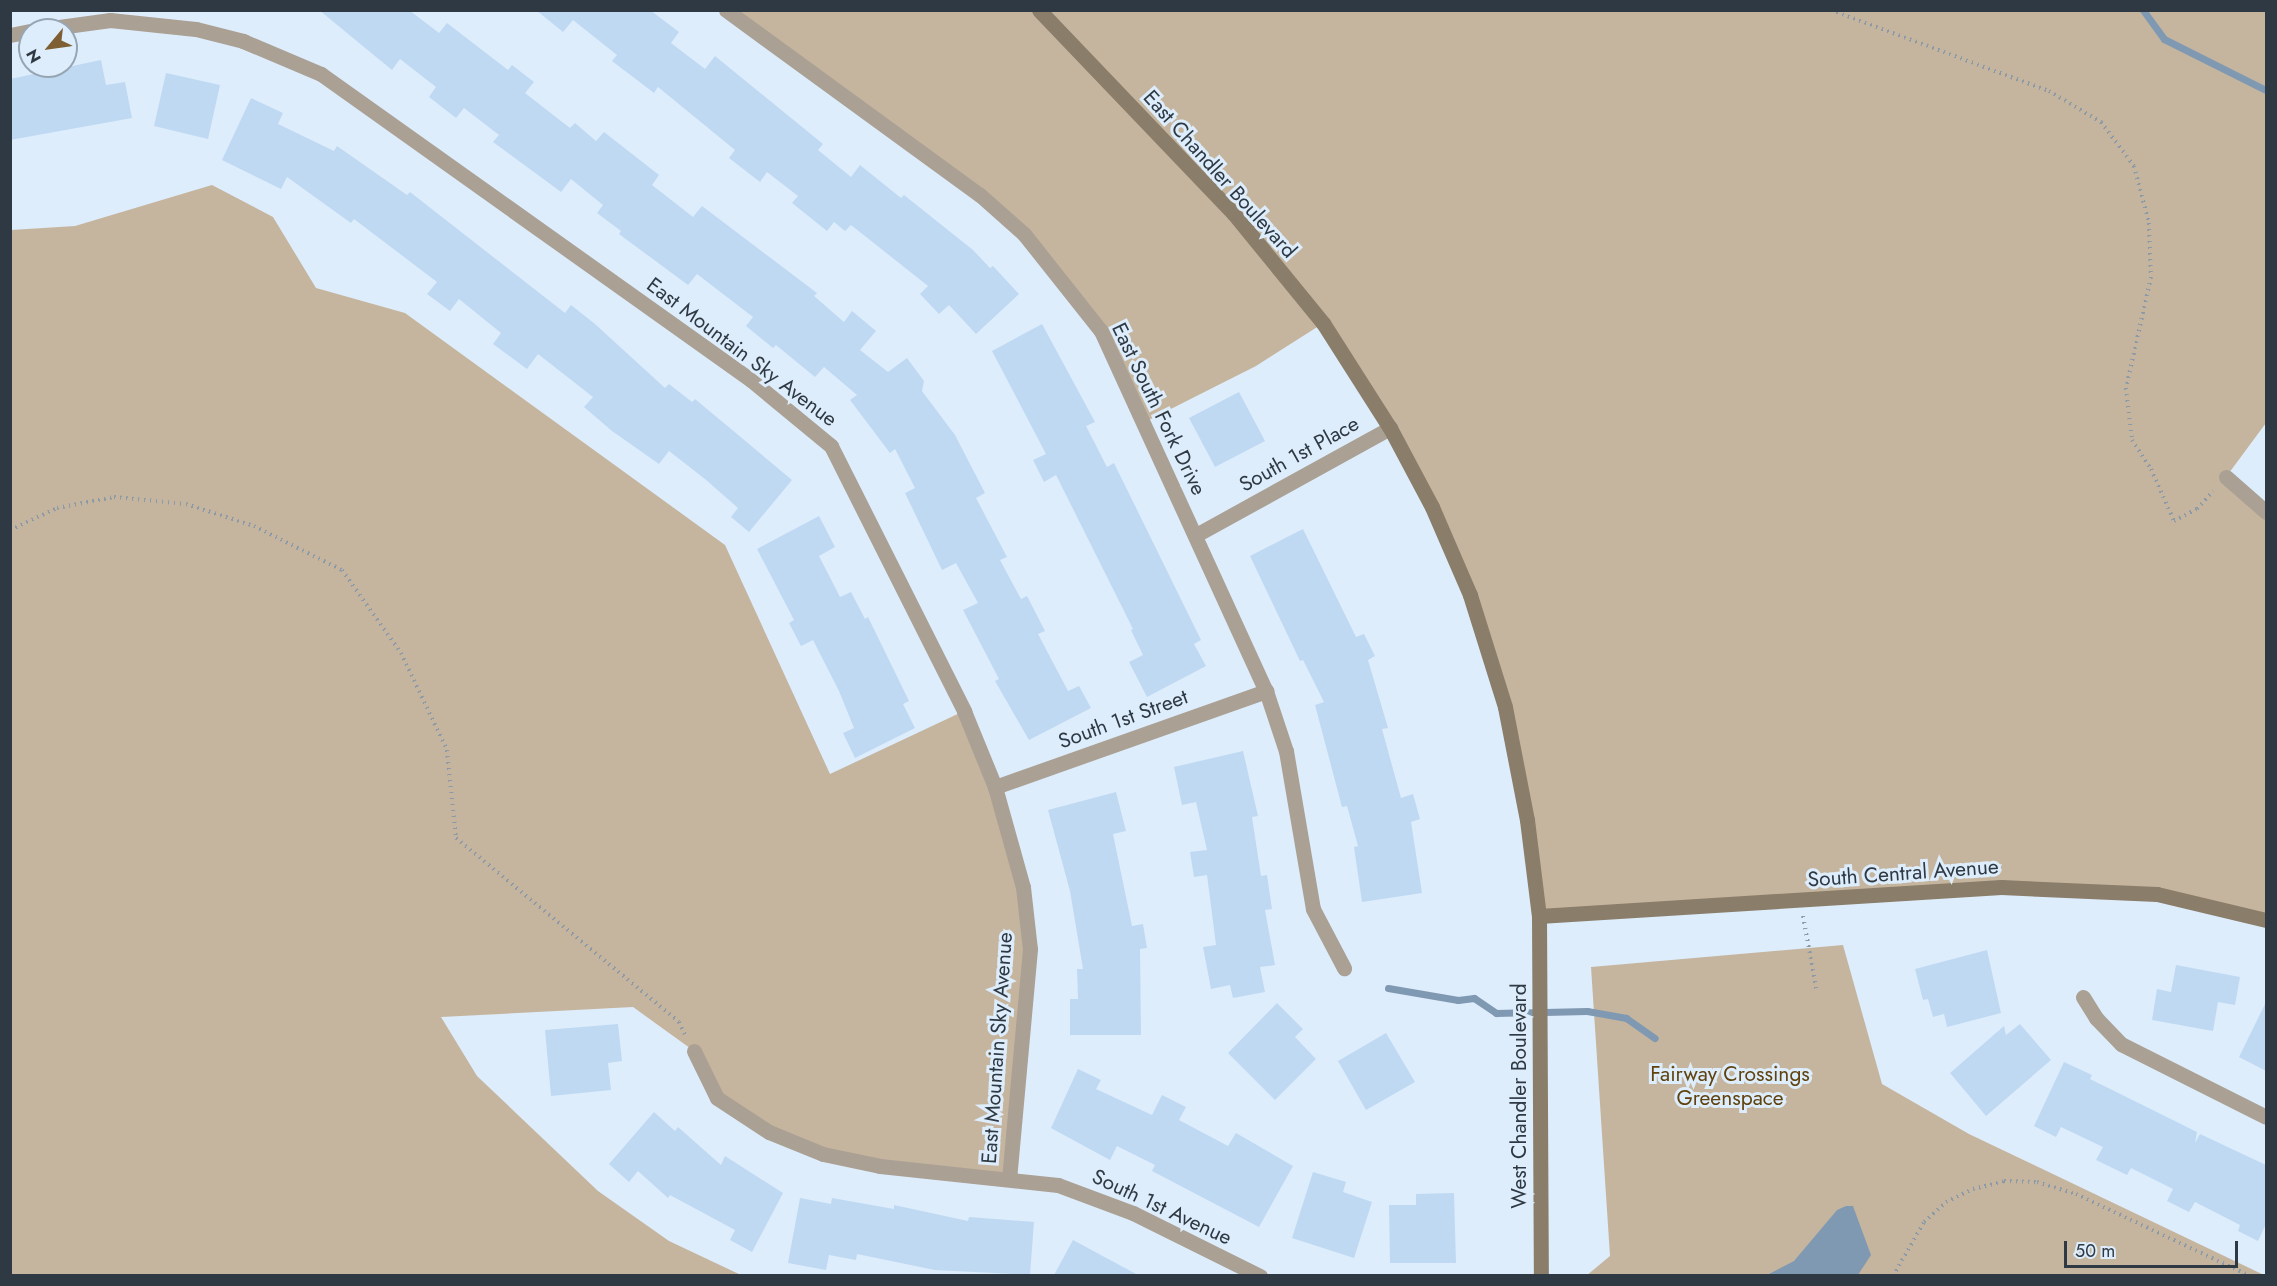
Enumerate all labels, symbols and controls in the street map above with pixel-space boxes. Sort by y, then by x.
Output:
north arrow [18,18,78,78]
text: N [20,45,47,67]
street label: East Chandler Boulevard [1138,85,1302,263]
street label: East Mountain Sky Avenue [642,272,842,432]
street label: East South Fork Drive [1106,319,1212,499]
street label: South 1st Place [1235,411,1363,497]
street label: South 1st Street [1055,684,1191,754]
street label: South Central Avenue [1807,854,1999,892]
street label: East Mountain Sky Avenue [976,931,1018,1165]
street label: West Chandler Boulevard [1506,983,1532,1209]
park label: Fairway Crossings Greenspace [1650,1061,1810,1111]
street label: South 1st Avenue [1088,1164,1236,1250]
scale bar [2067,1229,2241,1267]
text: 50 m [2075,1238,2115,1264]

